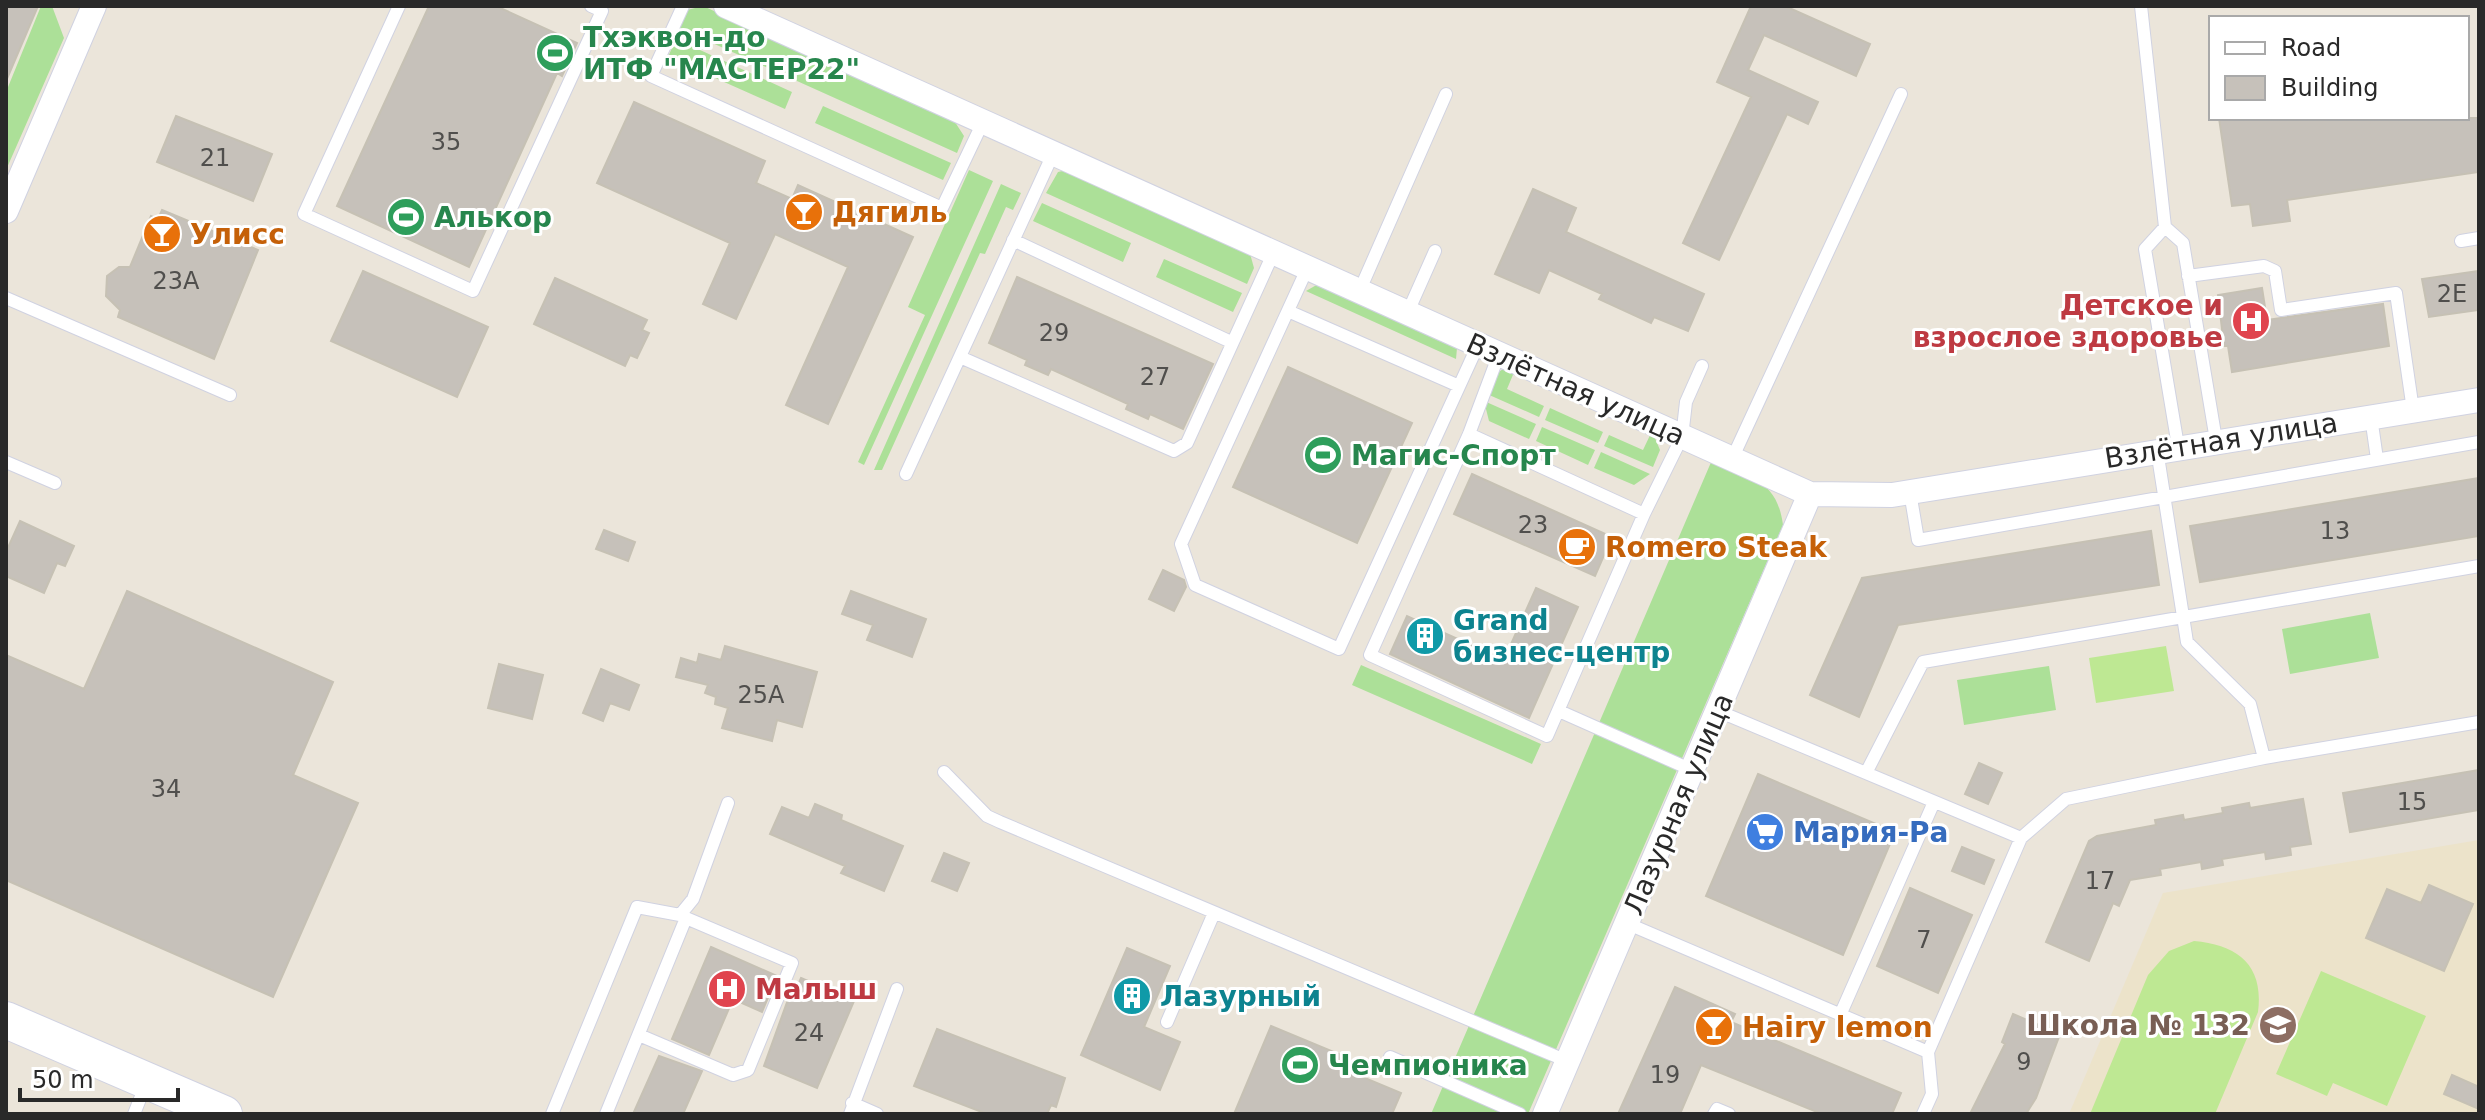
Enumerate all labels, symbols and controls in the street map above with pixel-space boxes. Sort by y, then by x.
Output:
legend [2209,16,2469,120]
place label: Тхэквон-до ИТФ "МАСТЕР22" [583,21,860,86]
sports icon: Тхэквон-до ИТФ "МАСТЕР22" [534,32,576,74]
text: Road [2281,34,2341,62]
text: Building [2281,74,2378,102]
house number: 35 [431,128,461,156]
house number: 21 [200,144,230,172]
bar icon: Дягиль [783,191,825,233]
sports icon: Алькор [385,196,427,238]
place label: Дягиль [832,196,947,229]
place label: Алькор [434,201,552,234]
bar icon: Улисс [141,213,183,255]
place label: Улисс [190,218,285,251]
house number: 23А [153,267,200,295]
house number: 2Е [2437,280,2467,308]
place label: Детское и взрослое здоровье [1913,289,2223,354]
hospital icon: Детское и взрослое здоровье [2230,300,2272,342]
house number: 29 [1039,319,1069,347]
street label: Взлётная улица [1461,326,1690,452]
house number: 27 [1140,363,1170,391]
street label: Взлётная улица [2102,406,2340,475]
sports icon: Магис-Спорт [1302,434,1344,476]
place label: Магис-Спорт [1351,439,1556,472]
house number: 23 [1518,511,1548,539]
house number: 13 [2320,517,2350,545]
cafe icon: Romero Steak [1556,526,1598,568]
place label: Romero Steak [1605,531,1828,564]
place label: Grand бизнес-центр [1453,604,1670,669]
building icon: Grand бизнес-центр [1404,615,1446,657]
house number: 25А [738,681,785,709]
street label: Лазурная улица [1617,688,1740,920]
house number: 34 [151,775,181,803]
house number: 15 [2397,788,2427,816]
supermarket icon: Мария-Ра [1744,811,1786,853]
place label: Мария-Ра [1793,816,1948,849]
house number: 17 [2085,867,2115,895]
house number: 7 [1916,926,1932,954]
hospital icon: Малыш [706,968,748,1010]
place label: Малыш [755,973,877,1006]
building icon: Лазурный [1111,975,1153,1017]
place label: Лазурный [1160,980,1321,1013]
school or university icon: Школа № 132 [2257,1004,2299,1046]
bar icon: Hairy lemon [1693,1006,1735,1048]
place label: Школа № 132 [2026,1009,2250,1042]
place label: Hairy lemon [1742,1011,1933,1044]
house number: 24 [794,1019,824,1047]
sports icon: Чемпионика [1279,1044,1321,1086]
house number: 9 [2016,1048,2032,1076]
place label: Чемпионика [1328,1049,1528,1082]
scale bar [20,1052,178,1102]
house number: 19 [1650,1061,1680,1089]
text: 50 m [32,1066,94,1094]

